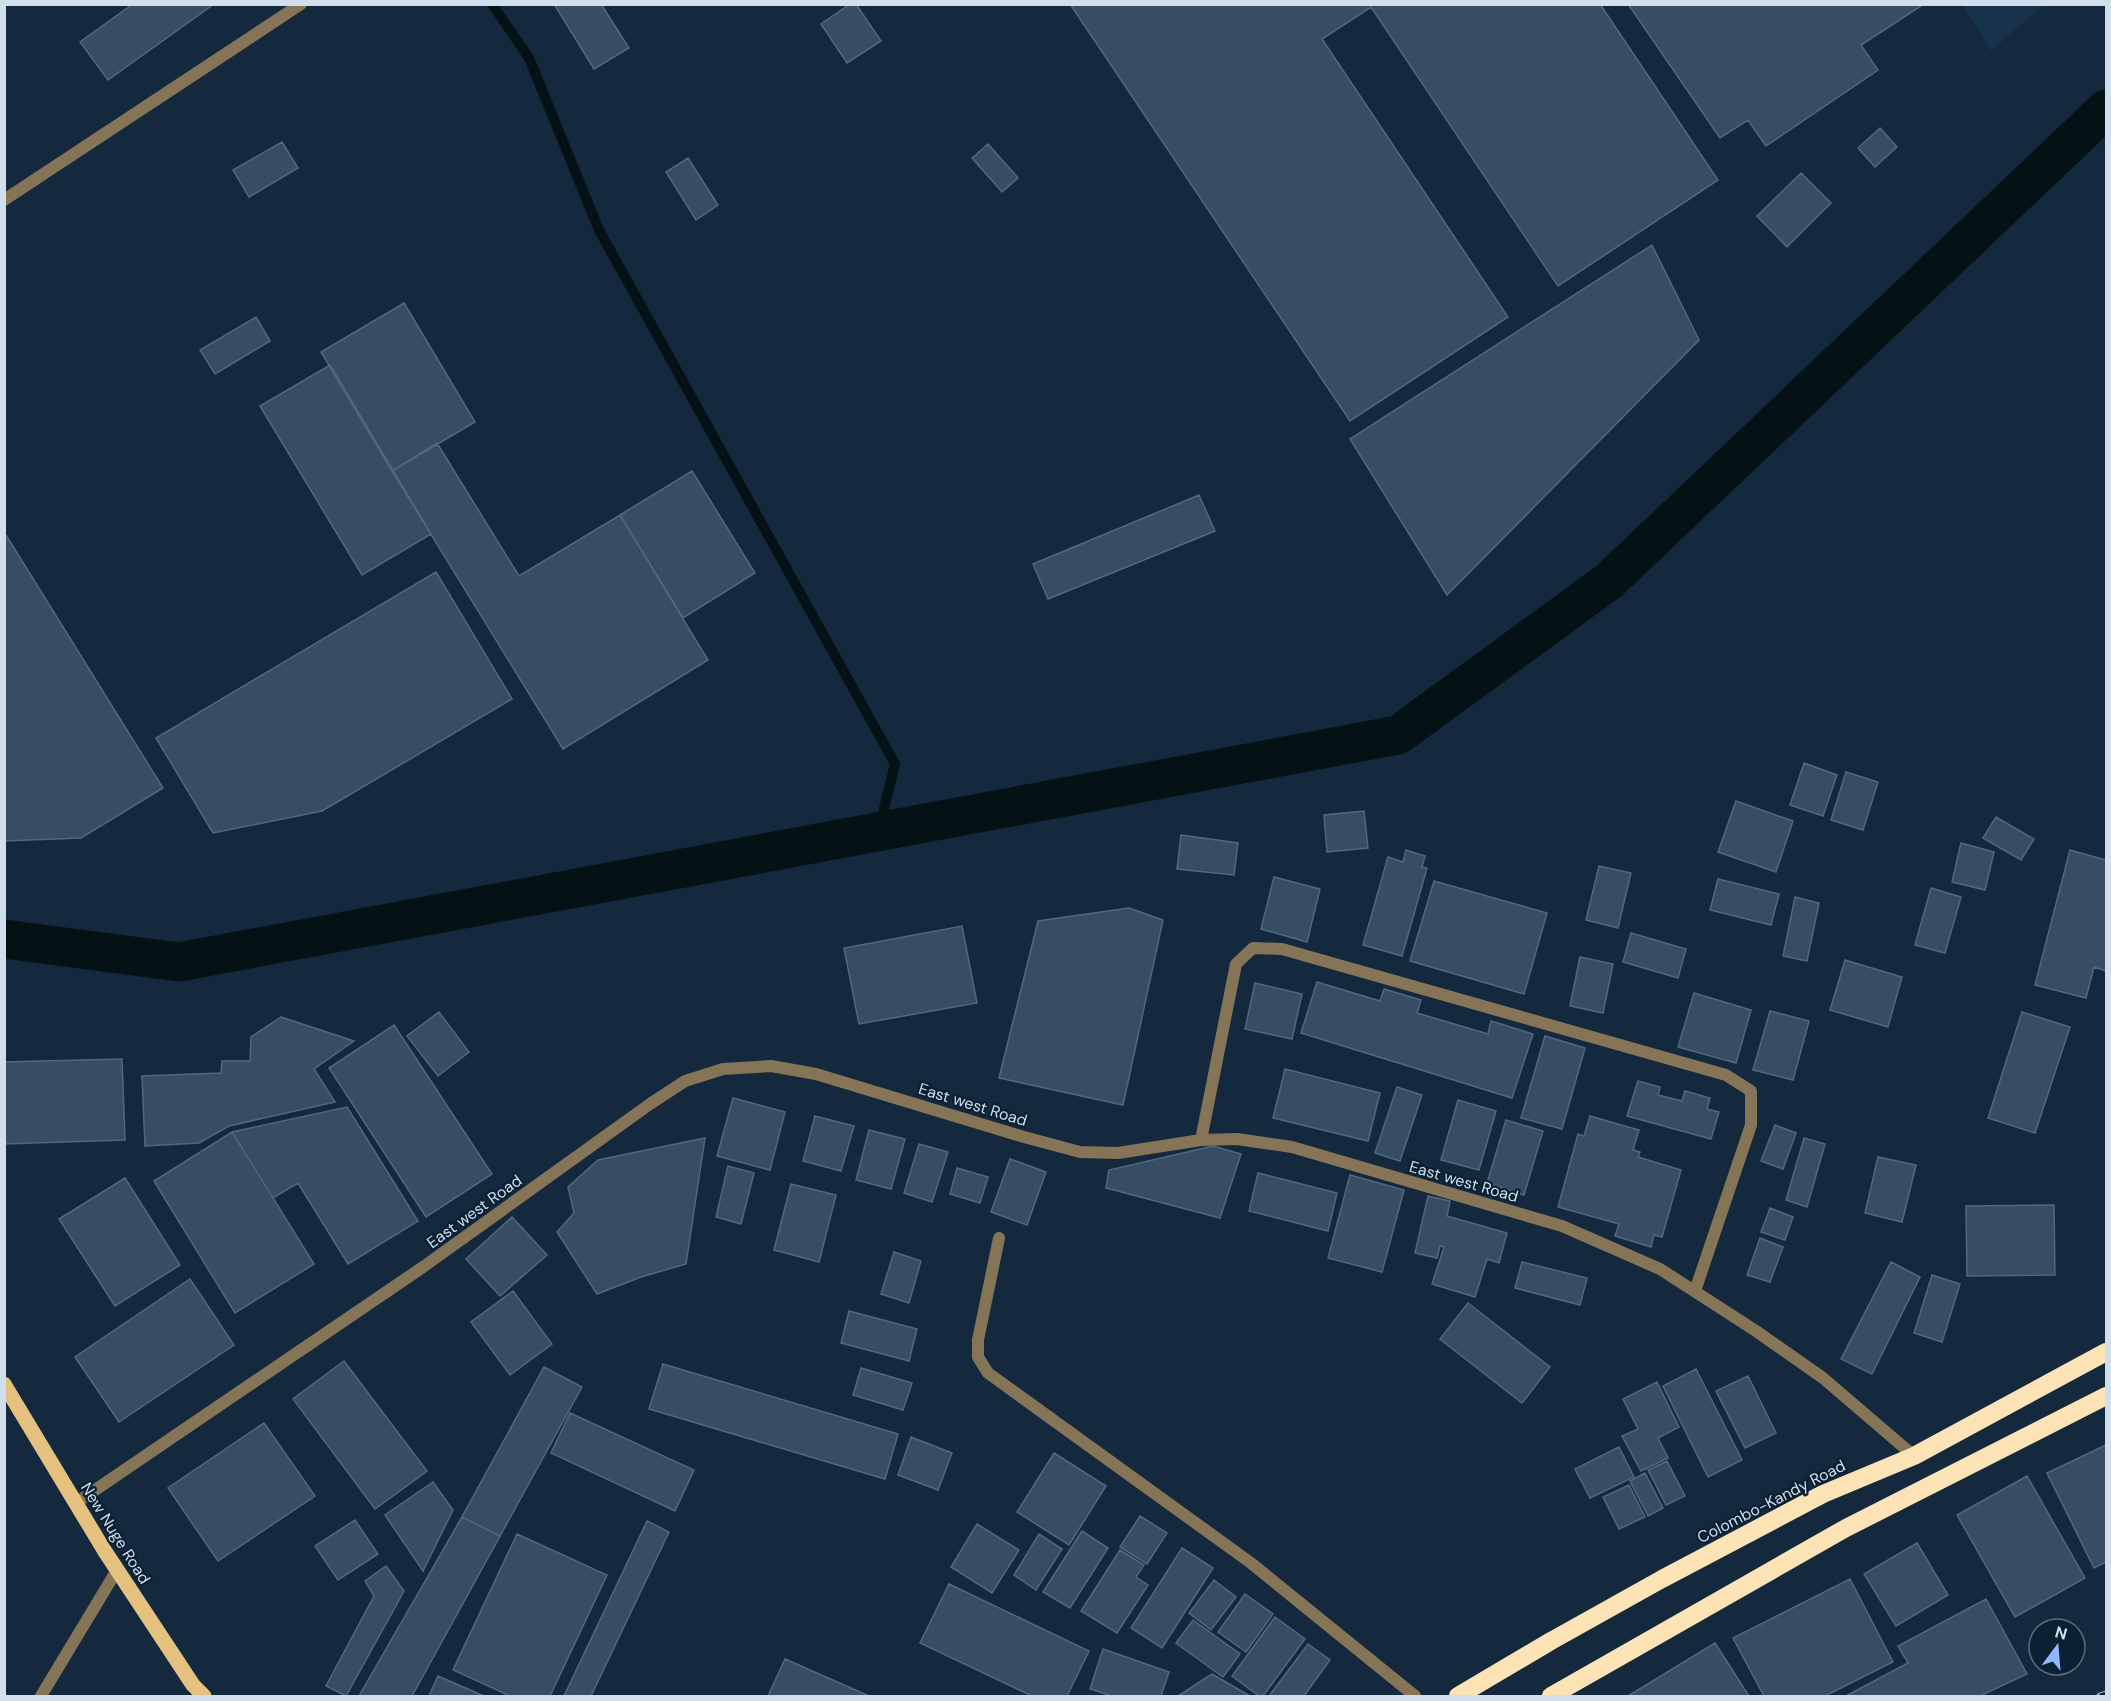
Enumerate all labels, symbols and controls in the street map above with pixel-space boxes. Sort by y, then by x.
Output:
street label: East west Road [916,1078,1030,1131]
street label: East west Road [1407,1156,1521,1207]
street label: East west Road [423,1170,526,1253]
street label: Colombo-Kandy Road [1694,1455,1849,1548]
street label: New Nuge Road [76,1479,155,1588]
north arrow [2027,1617,2087,1677]
text: N [2052,1621,2070,1645]

